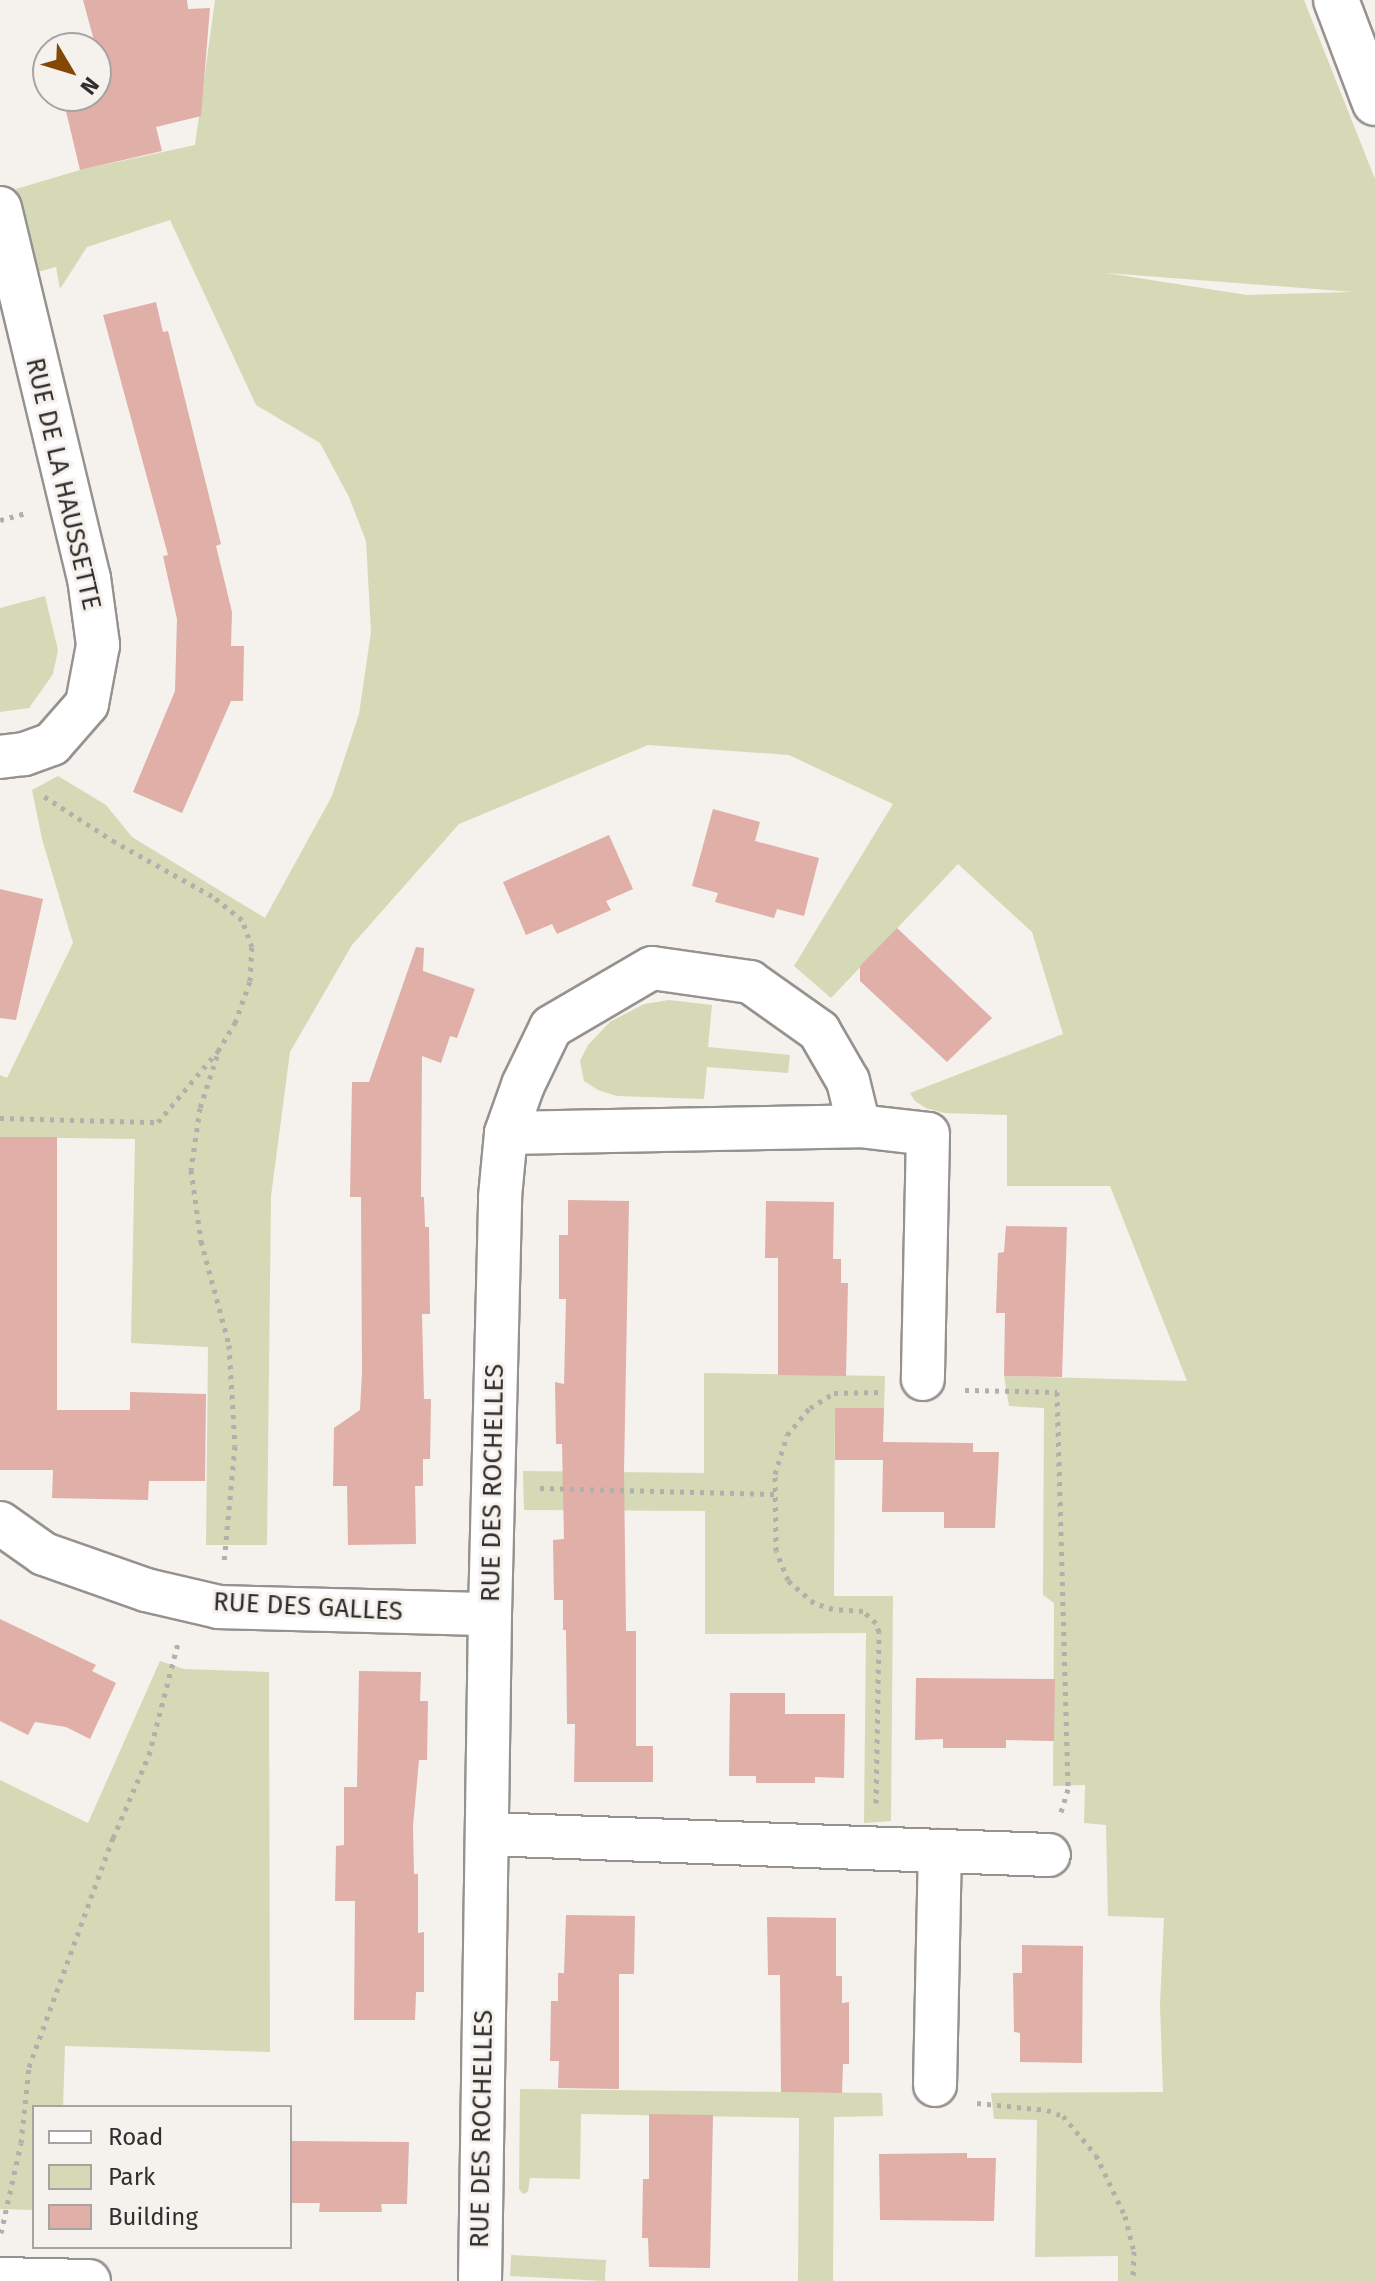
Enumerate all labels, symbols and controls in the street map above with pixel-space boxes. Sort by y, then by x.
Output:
north arrow [32,32,112,112]
text: N [75,72,105,100]
street label: RUE DE LA HAUSSETTE [19,355,107,613]
street label: RUE DES ROCHELLES [475,1364,511,1602]
street label: RUE DES GALLES [212,1586,404,1628]
street label: RUE DES ROCHELLES [464,2010,500,2248]
legend [32,2105,292,2249]
text: Road [108,2123,163,2151]
text: Park [108,2163,155,2191]
text: Building [108,2203,198,2231]

